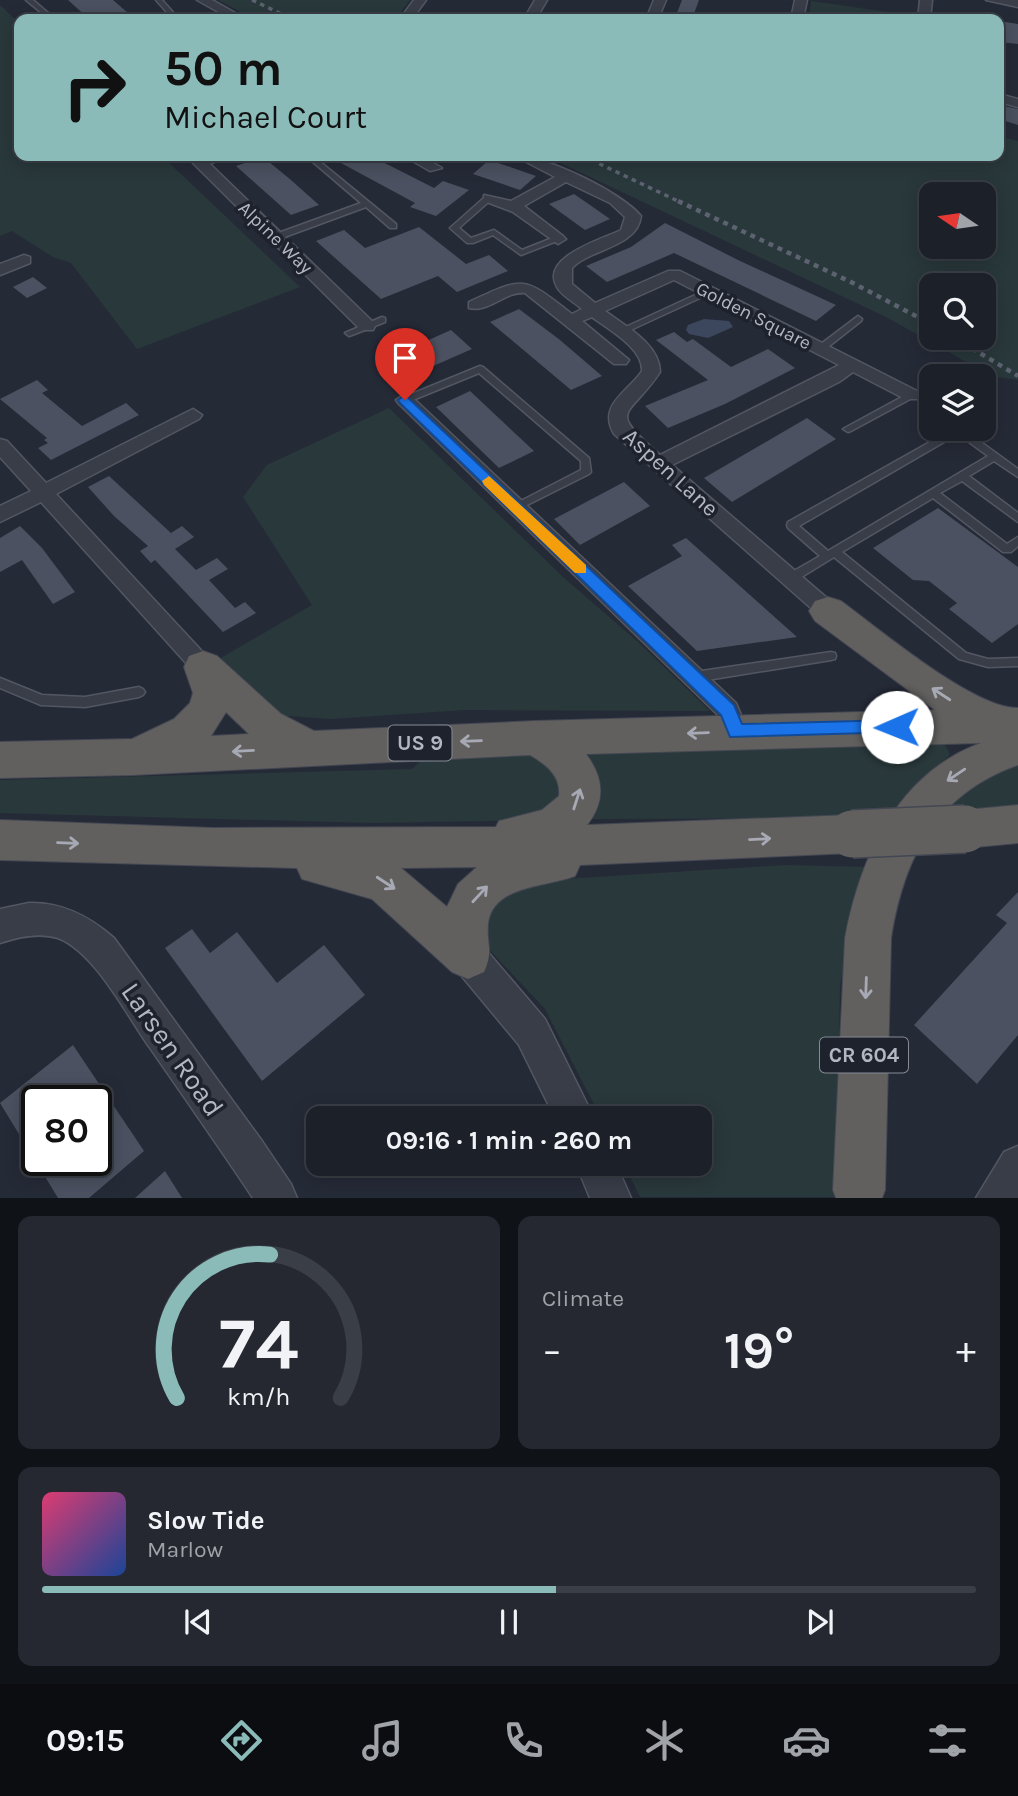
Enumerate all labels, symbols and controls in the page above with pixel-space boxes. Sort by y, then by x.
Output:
text: 50 m [164,40,282,97]
icon: right [49,42,140,133]
text: Michael Court [164,99,367,136]
north arrow [919,182,996,259]
map controls [919,182,996,441]
street label: Alpine Way [234,197,317,279]
button: search [919,273,996,350]
street label: Golden Square [692,277,815,354]
pin [375,328,435,400]
icon: arrive [386,339,424,377]
button: layers [919,364,996,441]
street label: Aspen Lane [617,423,724,522]
one-way arrow [932,687,952,701]
position arrow [860,690,934,764]
road number: US 9 [388,726,452,760]
one-way arrow [687,726,710,740]
one-way arrow [459,734,482,747]
one-way arrow [232,744,255,757]
one-way arrow [947,768,966,782]
one-way arrow [571,788,584,810]
one-way arrow [748,832,771,845]
one-way arrow [56,837,79,850]
one-way arrow [375,877,395,891]
one-way arrow [471,885,488,903]
street label: Larsen Road [114,976,231,1123]
one-way arrow [860,976,873,999]
road number: CR 604 [820,1038,908,1072]
speed limit sign: 80 [21,1085,112,1176]
text: 09:16 · 1 min · 260 m [386,1125,632,1156]
text: Climate [542,1285,624,1312]
text: 74 [219,1302,299,1387]
text: 19° [724,1320,794,1381]
text: − [542,1328,562,1373]
text: + [956,1328,976,1373]
text: km/h [227,1382,291,1411]
text: Slow Tide [147,1505,265,1536]
text: Marlow [147,1536,223,1563]
icon: previous [179,1603,217,1641]
icon: pause [490,1603,528,1641]
icon: next [801,1603,839,1641]
icon: directions [217,1716,266,1765]
icon: music [358,1716,407,1765]
icon: phone [499,1716,548,1765]
icon: climate [640,1716,689,1765]
icon: car [782,1716,831,1765]
icon: filters [923,1716,972,1765]
text: 09:15 [46,1722,125,1759]

